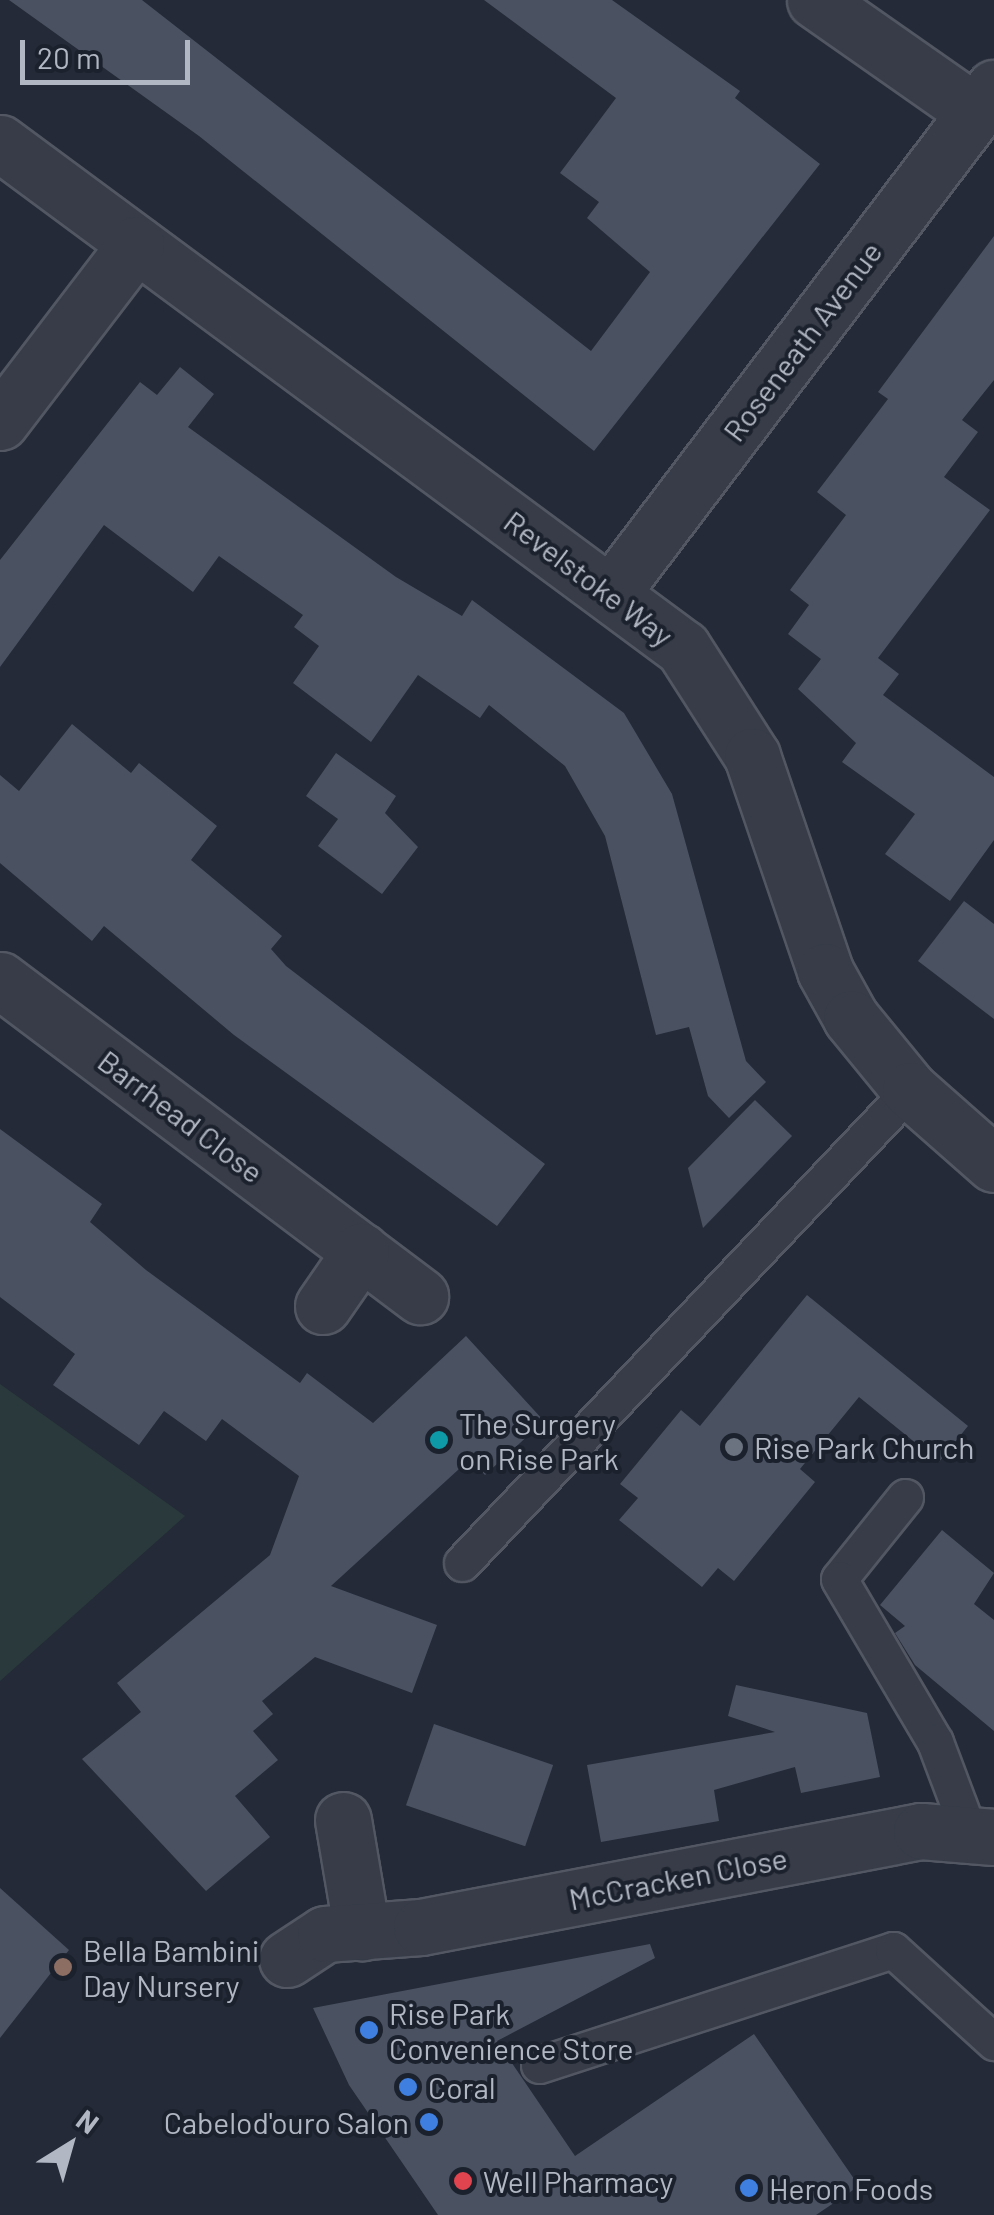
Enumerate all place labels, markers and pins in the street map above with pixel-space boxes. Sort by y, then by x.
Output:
place label: The Surgery on Rise Park [459,1405,619,1476]
marker: The Surgery on Rise Park [428,1429,450,1451]
place label: Rise Park Church [754,1429,974,1465]
marker: Rise Park Church [723,1436,745,1458]
place label: Bella Bambini Day Nursery [83,1932,260,2002]
marker: Bella Bambini Day Nursery [52,1956,74,1978]
place label: Rise Park Convenience Store [389,1995,634,2066]
marker: Rise Park Convenience Store [358,2019,380,2041]
place label: Coral [428,2069,496,2105]
marker: Coral [397,2076,419,2098]
place label: Cabelod'ouro Salon [164,2104,409,2140]
marker: Cabelod'ouro Salon [418,2111,440,2133]
place label: Well Pharmacy [483,2163,673,2199]
marker: Well Pharmacy [452,2170,474,2192]
place label: Heron Foods [769,2170,933,2206]
marker: Heron Foods [738,2177,760,2199]

